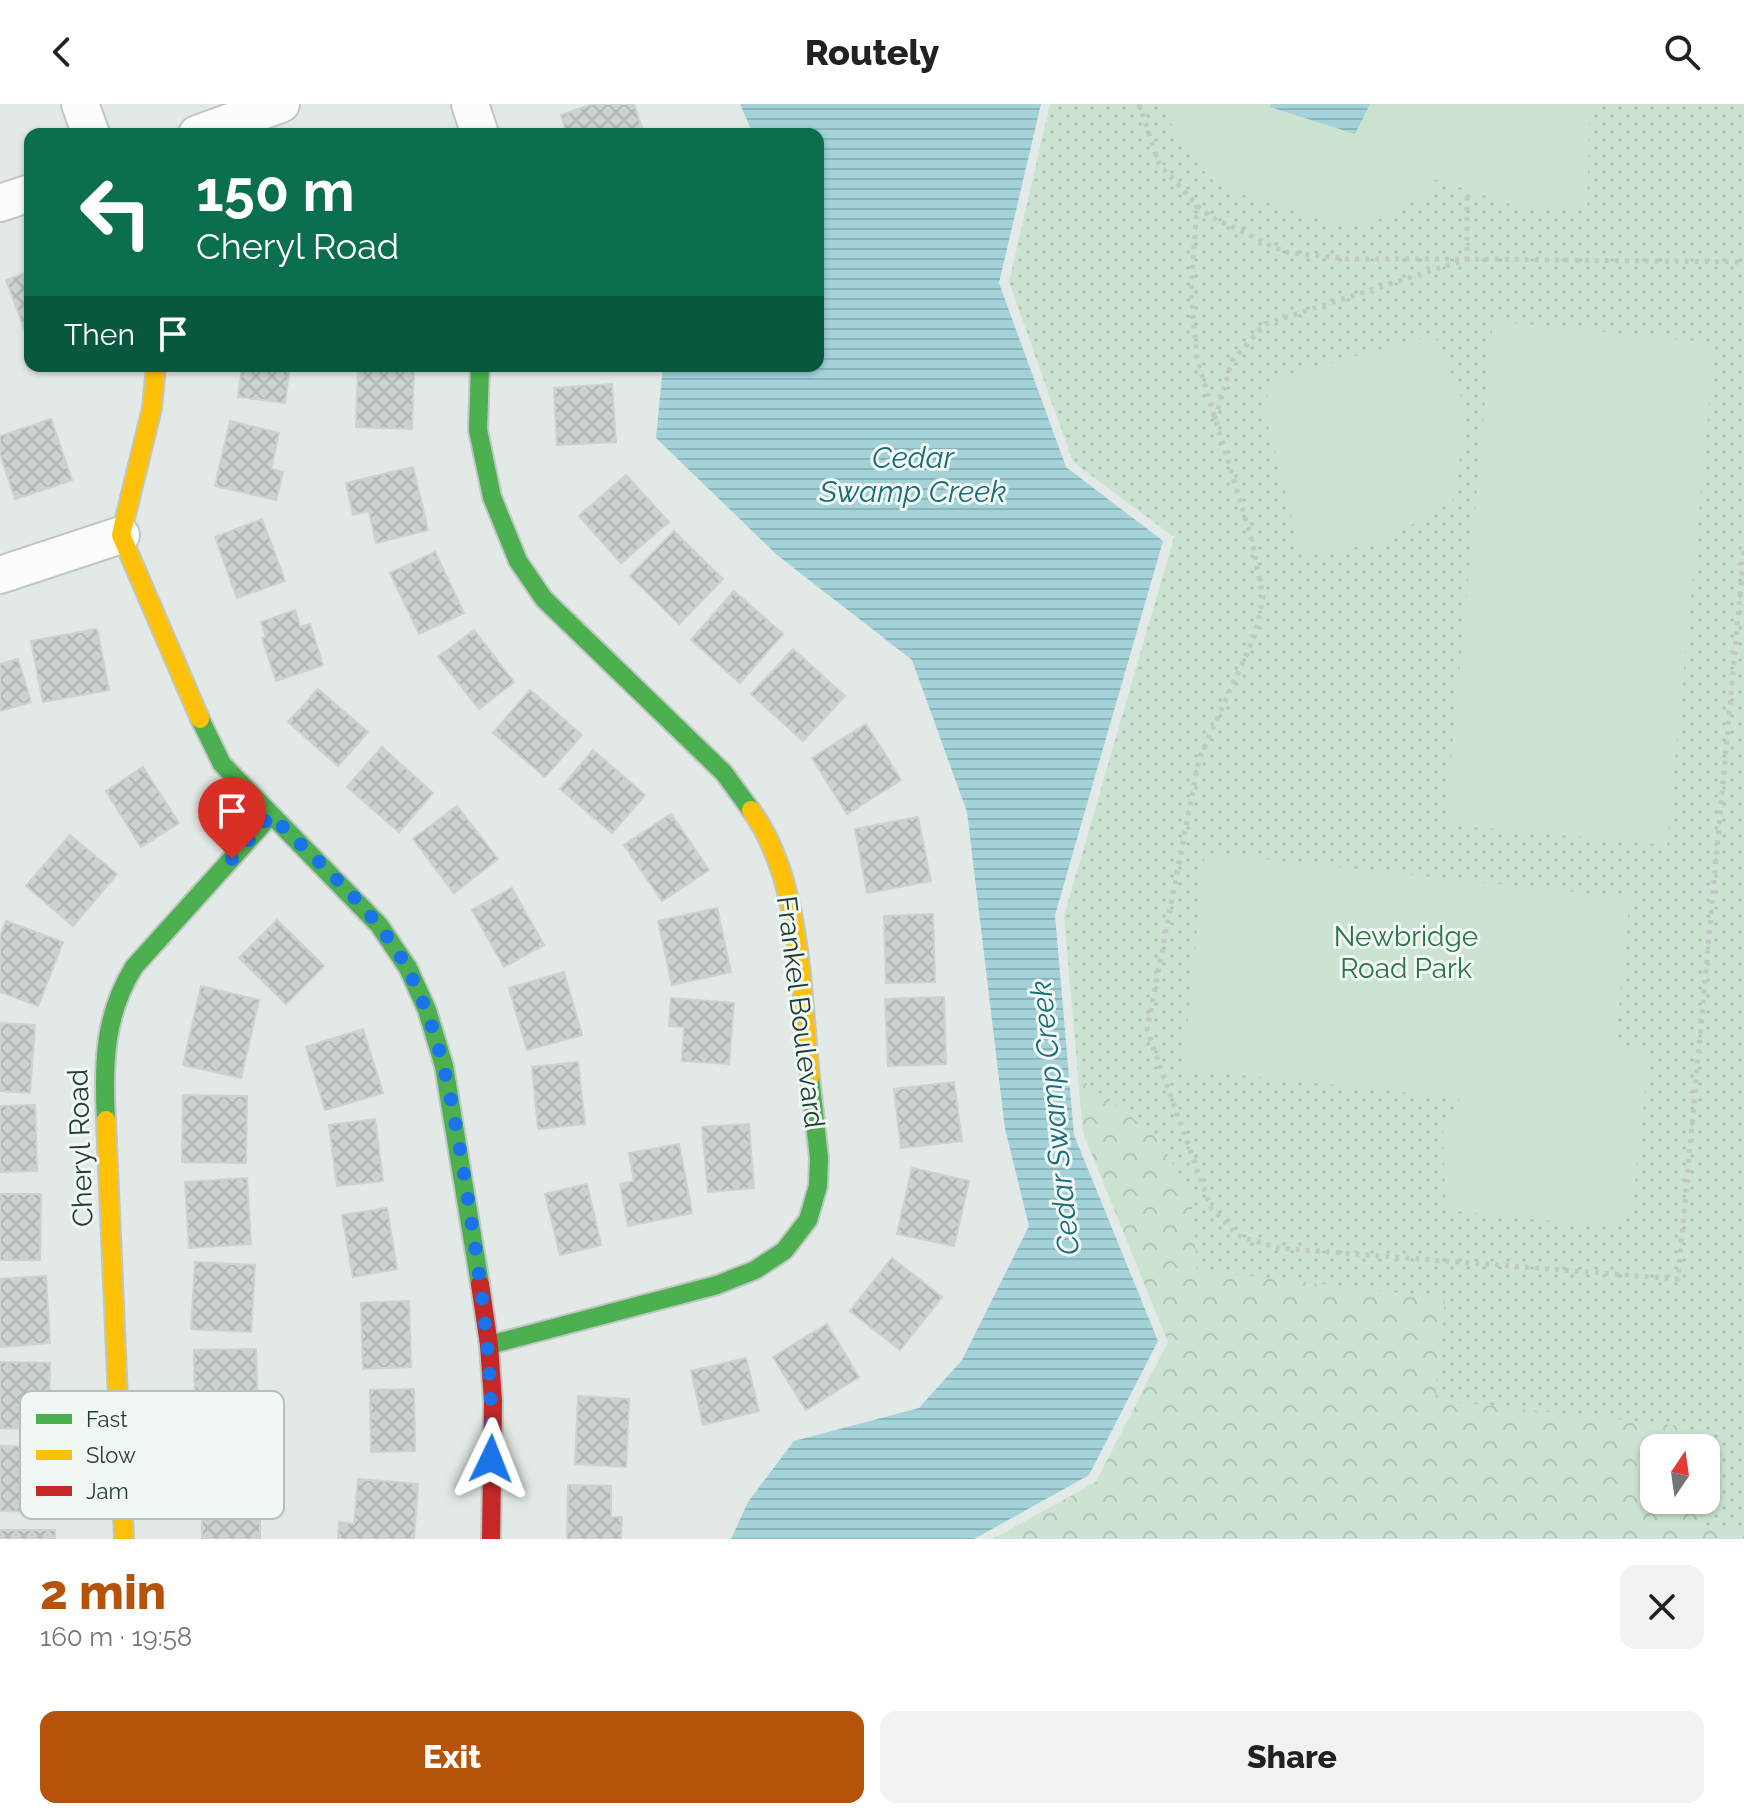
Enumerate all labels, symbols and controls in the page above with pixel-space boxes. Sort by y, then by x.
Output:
icon: back [40,30,84,74]
icon: search [1660,30,1704,74]
text: Routely [805,31,939,73]
text: 150 m [196,158,355,224]
icon: left [64,160,168,264]
text: Cheryl Road [196,225,399,267]
icon: arrive [151,312,195,356]
text: Then [64,317,135,352]
water label: Cedar Swamp Creek [819,440,1006,509]
pin [198,777,266,859]
icon: arrive [210,789,254,833]
street label: Frankel Boulevard [770,894,831,1130]
park label: Newbridge Road Park [1334,920,1478,985]
water label: Cedar Swamp Creek [1023,979,1086,1257]
street label: Cheryl Road [61,1068,100,1228]
legend [20,1391,284,1519]
text: Fast [86,1406,128,1432]
position arrow [449,1417,533,1501]
north arrow [1640,1434,1720,1514]
map controls [1640,1434,1720,1514]
text: Slow [86,1442,136,1468]
text: Jam [86,1478,129,1504]
text: 2 min [40,1564,166,1620]
button: close [1620,1565,1704,1649]
text: 160 m · 19:58 [40,1622,192,1652]
button: Exit [40,1711,864,1803]
button: Share [880,1711,1704,1803]

